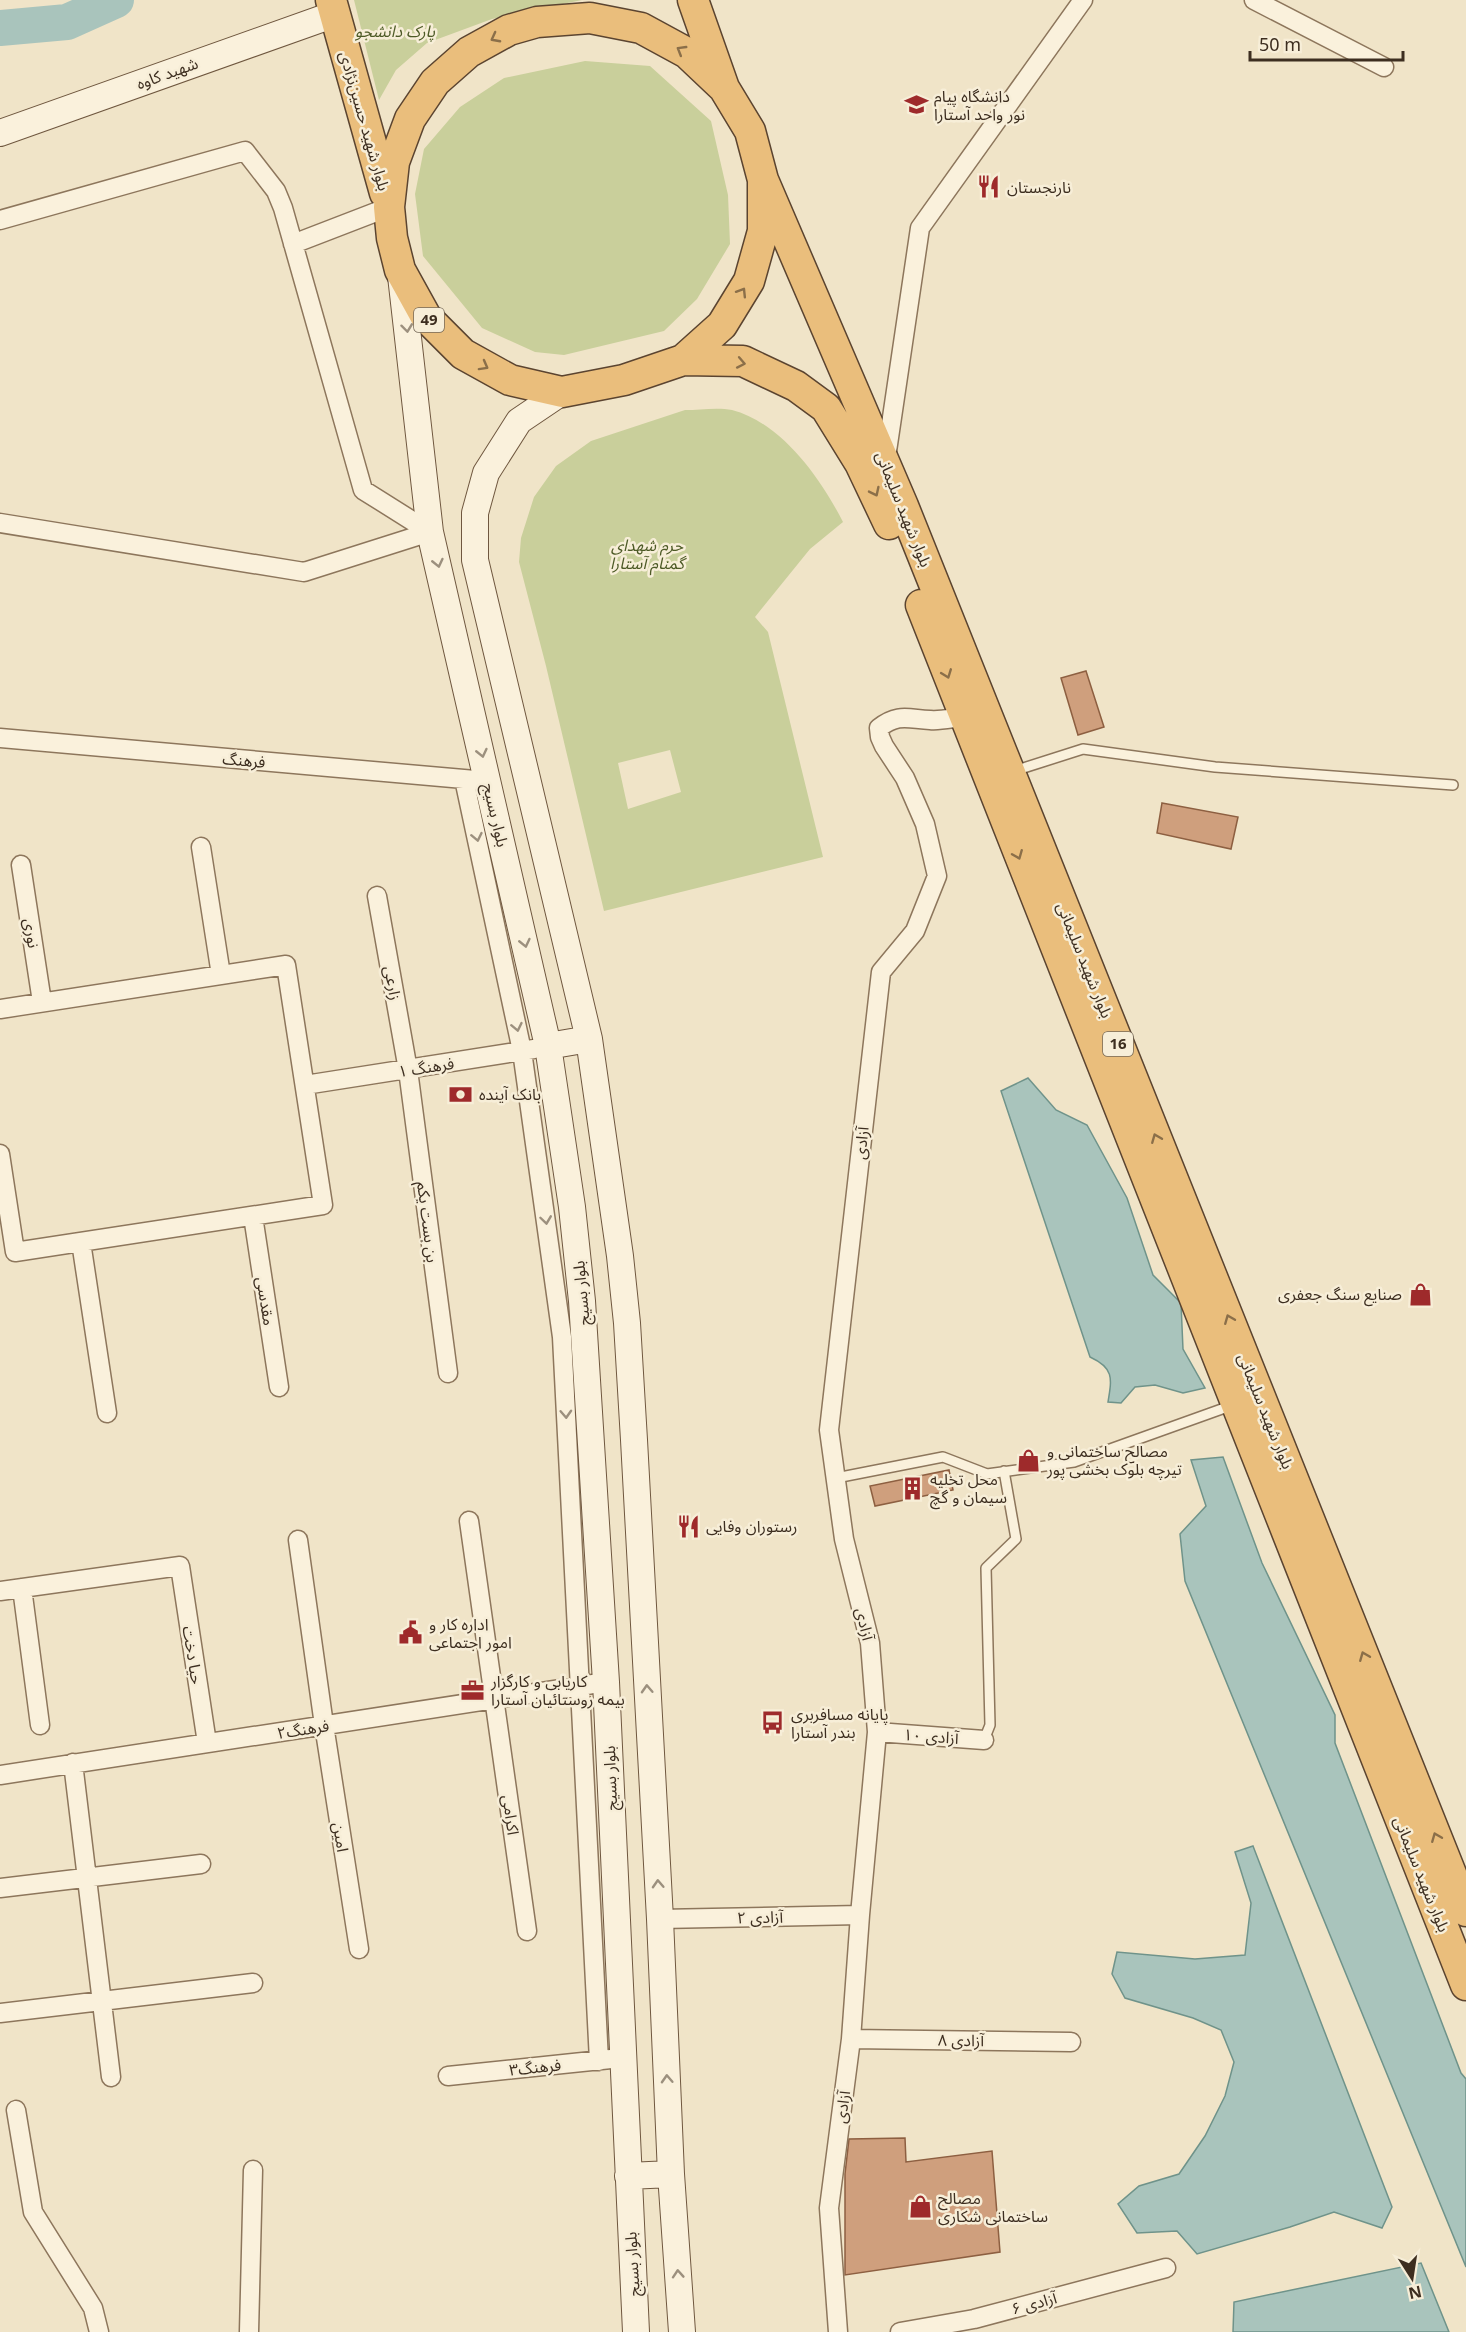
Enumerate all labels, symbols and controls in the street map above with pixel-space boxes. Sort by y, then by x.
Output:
park label: پارک دانشجو [355,15,435,49]
scale bar [1250,24,1403,62]
text: 50 m [1259,26,1301,64]
one-way arrow [491,30,502,42]
one-way arrow [677,46,687,57]
street label: شهید کاوه [131,47,203,101]
street label: بلوار شهید حسین‌نژادی [328,47,400,195]
place label: دانشگاه پیام نور واحد آستارا [934,80,1025,132]
school or university icon: دانشگاه پیام نور واحد آستارا [903,92,929,118]
place label: نارنجستان [1007,171,1071,205]
restaurant icon: نارنجستان [976,174,1002,200]
one-way arrow [735,287,746,298]
road number: 49 [414,308,444,332]
one-way arrow [400,323,413,333]
one-way arrow [736,355,746,368]
one-way arrow [477,359,488,370]
street label: بلوار شهید سلیمانی [864,446,942,573]
one-way arrow [867,486,879,497]
park label: حرم شهدای گمنام آستارا [610,529,687,581]
one-way arrow [430,558,443,568]
one-way arrow [939,668,952,678]
street label: فرهنگ [221,742,267,780]
one-way arrow [475,747,488,757]
street label: بلوار بسیج [471,780,519,851]
one-way arrow [469,831,482,841]
one-way arrow [1011,849,1023,860]
street label: بلوار شهید سلیمانی [1045,897,1123,1024]
street label: نوری [12,916,50,951]
one-way arrow [518,938,531,948]
street label: زارعی [372,963,412,1003]
one-way arrow [510,1022,523,1032]
road number: 16 [1103,1032,1133,1056]
street label: فرهنگ ۱ [396,1047,457,1089]
place label: بانک آینده [479,1078,541,1112]
bank icon: بانک آینده [448,1081,474,1107]
street label: آزادی [843,1124,881,1161]
one-way arrow [1151,1133,1163,1144]
street label: بن بست یکم [405,1180,449,1265]
one-way arrow [539,1215,552,1225]
street label: بلوار بسیج [562,1259,602,1327]
street label: مقدسی [244,1274,286,1328]
place label: صنایع سنگ جعفری [1278,1278,1402,1312]
shop icon: صنایع سنگ جعفری [1407,1281,1433,1307]
one-way arrow [1223,1314,1236,1325]
street label: بلوار شهید سلیمانی [1226,1348,1304,1475]
one-way arrow [559,1409,572,1418]
place label: مصالح ساختمانی و تیرچه بلوک بخشی پور [1046,1435,1182,1487]
shop icon: مصالح ساختمانی و تیرچه بلوک بخشی پور [1016,1447,1042,1473]
place label: محل تخلیه سیمان و گچ [930,1463,1007,1515]
building icon: محل تخلیه سیمان و گچ [899,1475,925,1501]
place label: رستوران وفایی [706,1510,797,1544]
restaurant icon: رستوران وفایی [675,1513,701,1539]
street label: آزادی [844,1604,885,1645]
place label: اداره کار و امور اجتماعی [429,1608,512,1660]
public building icon: اداره کار و امور اجتماعی [398,1620,424,1646]
street label: حیا دخت [171,1623,213,1687]
one-way arrow [1359,1651,1371,1662]
place label: کاریابی و کارگزار بیمه روستائیان آستارا [490,1665,625,1717]
office icon: کاریابی و کارگزار بیمه روستائیان آستارا [460,1677,486,1703]
one-way arrow [641,1685,654,1694]
place label: پایانه مسافربری بندر آستارا [791,1698,889,1750]
street label: فرهنگ۲ [275,1709,332,1751]
bus stop icon: پایانه مسافربری بندر آستارا [760,1710,786,1736]
street label: آزادی ۱۰ [902,1718,961,1756]
street label: بلوار بسیج [593,1745,629,1811]
street label: اکرامی [490,1793,530,1837]
street label: بلوار شهید سلیمانی [1382,1811,1460,1938]
street label: امین [321,1820,359,1855]
one-way arrow [1431,1832,1443,1843]
one-way arrow [652,1880,665,1889]
street label: آزادی ۲ [737,1901,785,1935]
street label: آزادی ۸ [938,2024,986,2058]
street label: فرهنگ۳ [507,2048,563,2088]
one-way arrow [661,2074,674,2083]
street label: آزادی [824,2087,862,2126]
place label: مصالح ساختمانی شکاری [938,2182,1048,2234]
shop icon: مصالح ساختمانی شکاری [907,2194,933,2220]
street label: بلوار بسیج [614,2231,652,2297]
north arrow [1382,2248,1442,2308]
one-way arrow [672,2269,685,2278]
text: N [1405,2274,1425,2310]
street label: آزادی ۶ [1008,2281,1062,2326]

